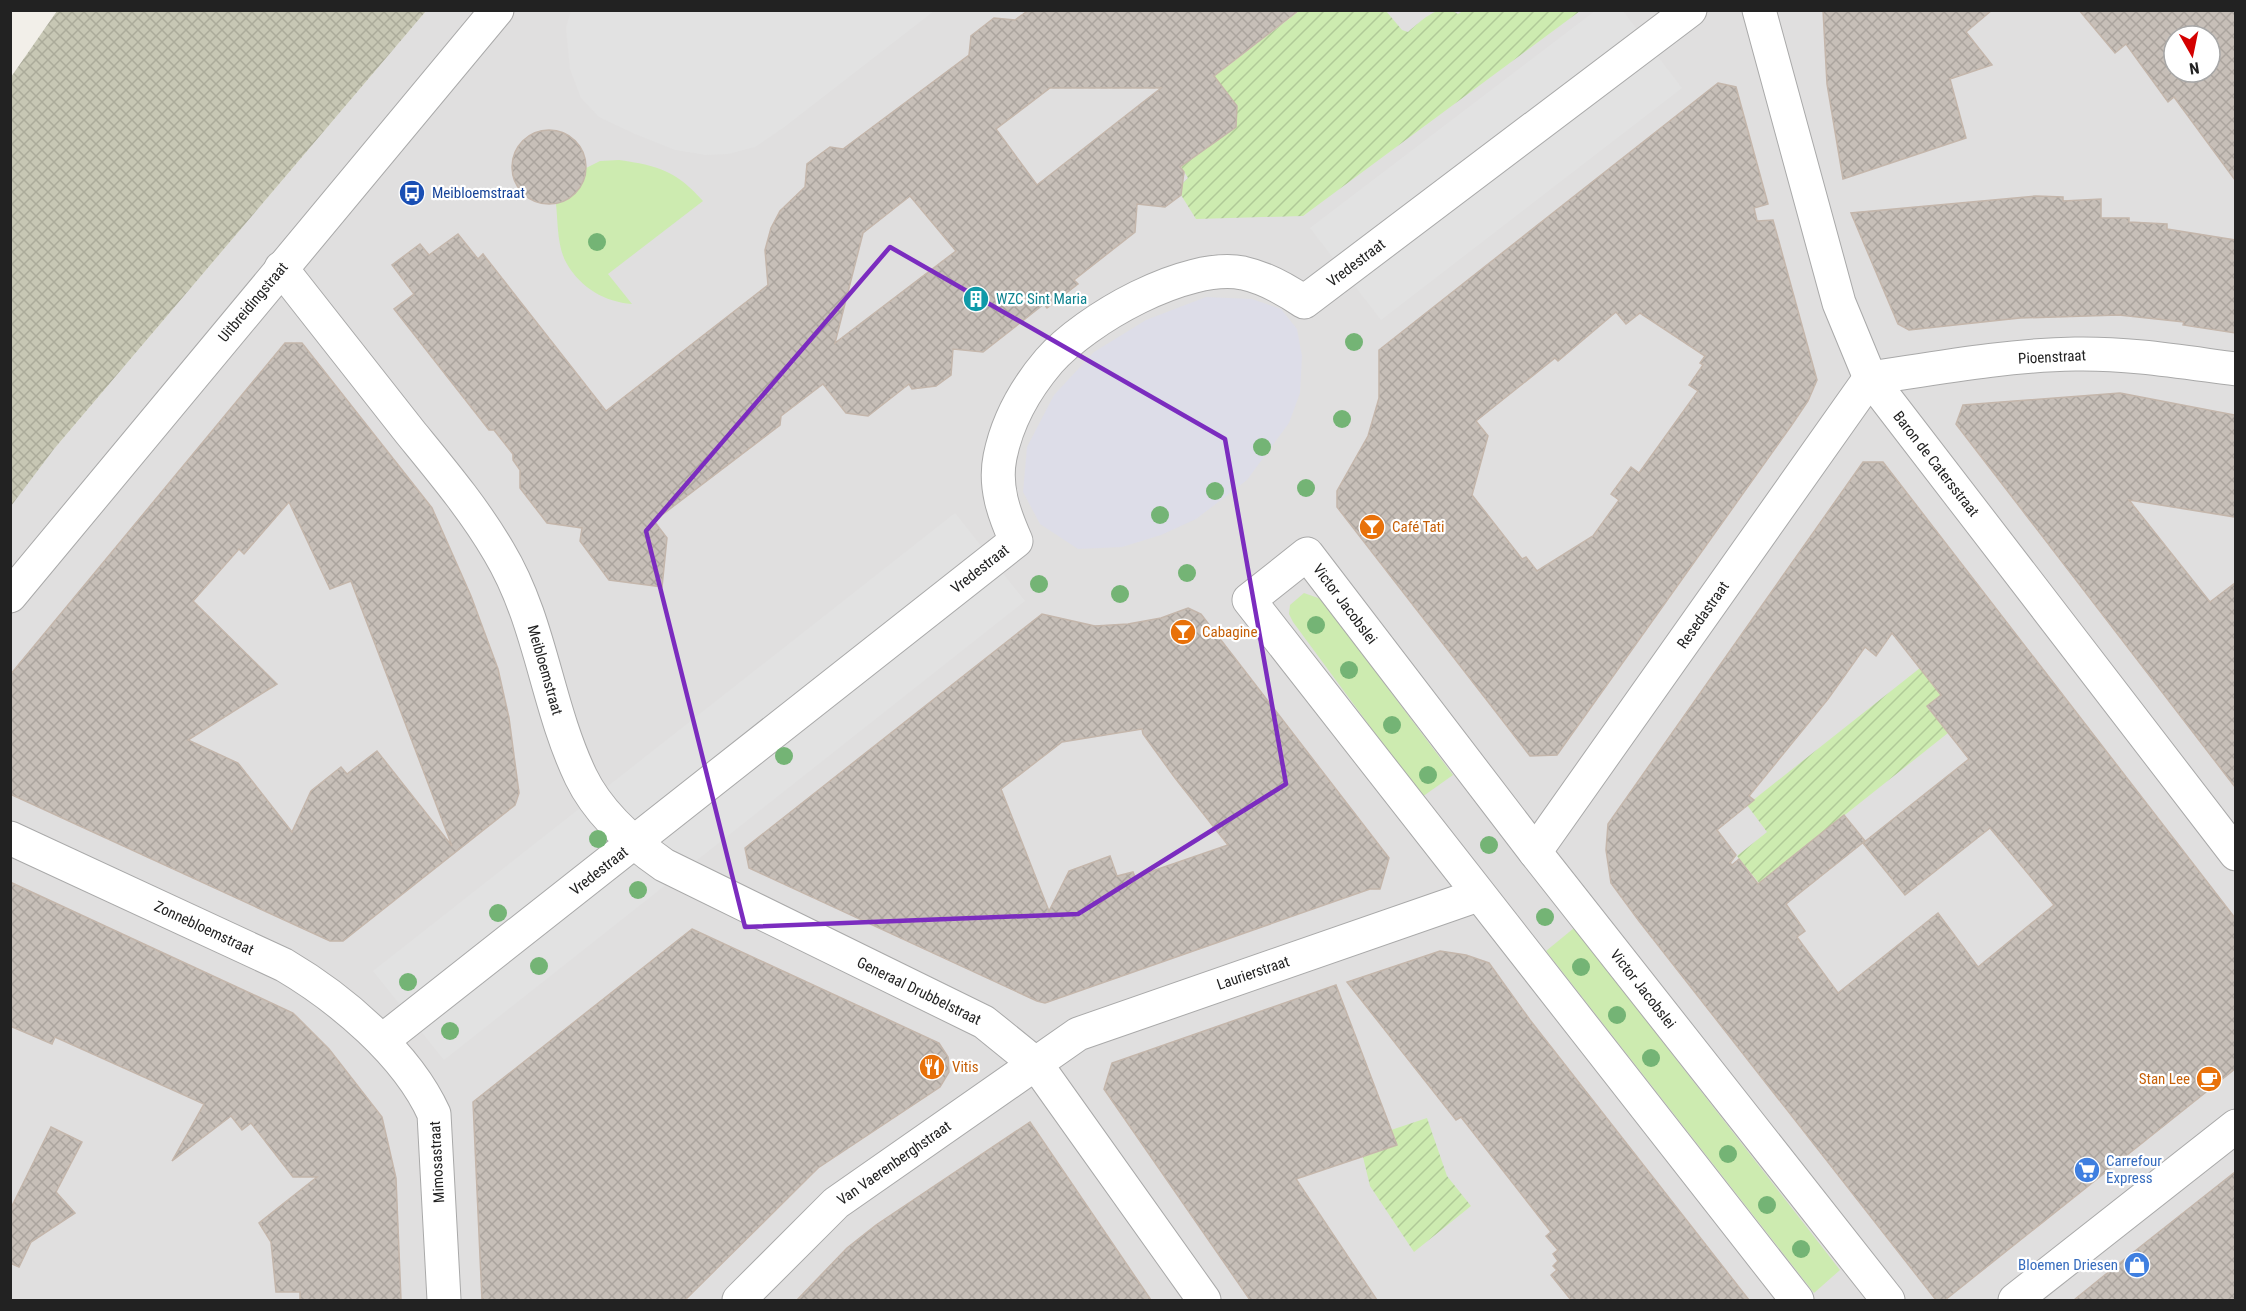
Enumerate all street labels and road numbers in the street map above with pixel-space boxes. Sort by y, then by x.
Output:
street label: Vredestraat [1323,235,1389,291]
street label: Uitbreidingstraat [214,258,292,346]
street label: Pioenstraat [2018,346,2086,368]
street label: Baron de Catersstraat [1889,408,1983,520]
street label: Vredestraat [947,541,1013,597]
street label: Victor Jacobslei [1309,560,1381,648]
street label: Resedastraat [1673,578,1733,652]
street label: Meibloemstraat [524,623,566,717]
street label: Vredestraat [566,843,632,899]
street label: Zonnebloemstraat [151,897,257,959]
street label: Victor Jacobslei [1606,946,1680,1032]
street label: Laurierstraat [1214,952,1292,994]
street label: Generaal Drubbelstraat [854,953,984,1029]
street label: Van Vaerenberghstraat [834,1117,954,1209]
street label: Mimosastraat [426,1121,448,1203]

